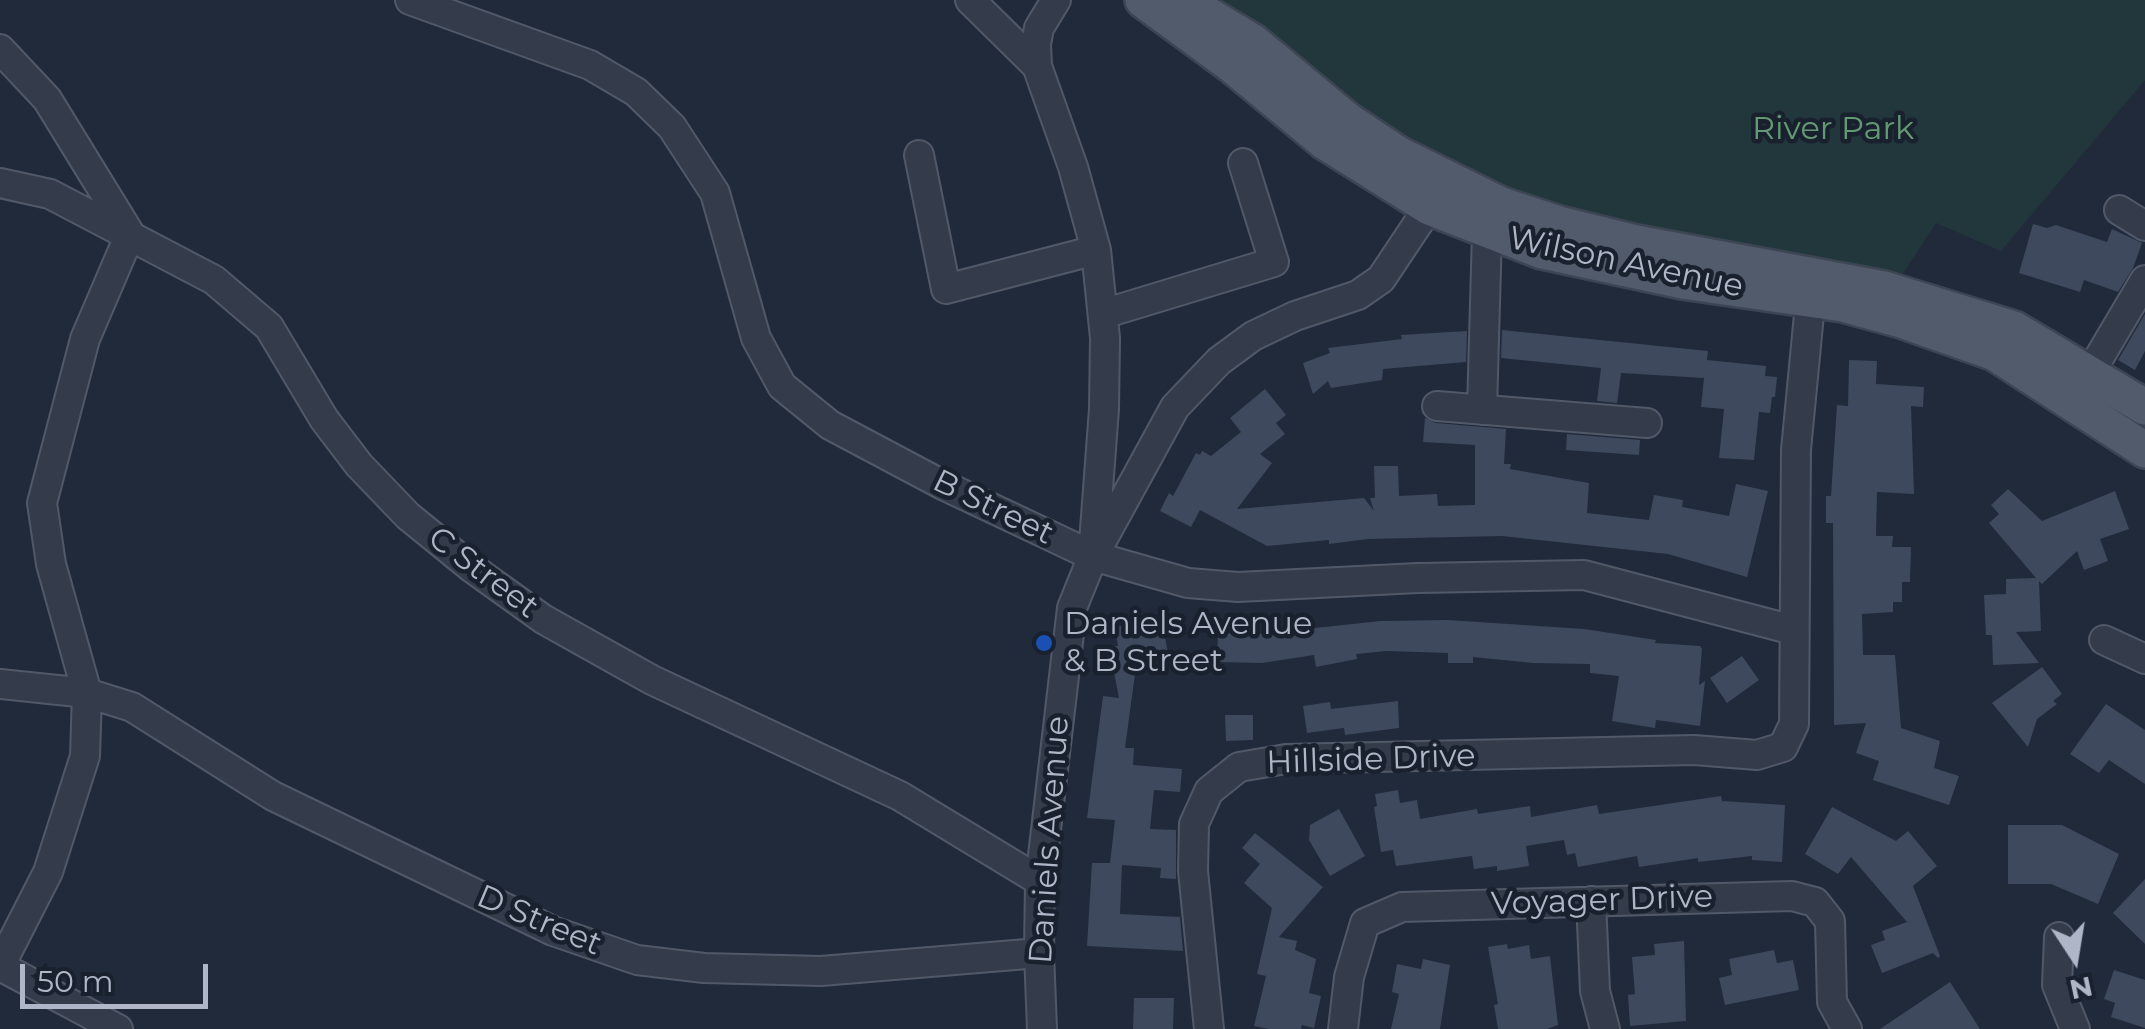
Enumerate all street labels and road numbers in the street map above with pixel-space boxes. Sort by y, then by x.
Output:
street label: Wilson Avenue [1505,219,1747,307]
street label: B Street [926,462,1060,554]
street label: C Street [420,519,546,627]
street label: Daniels Avenue [1022,715,1078,965]
street label: Hillside Drive [1266,737,1476,783]
street label: D Street [471,878,607,964]
street label: Voyager Drive [1490,878,1714,924]

